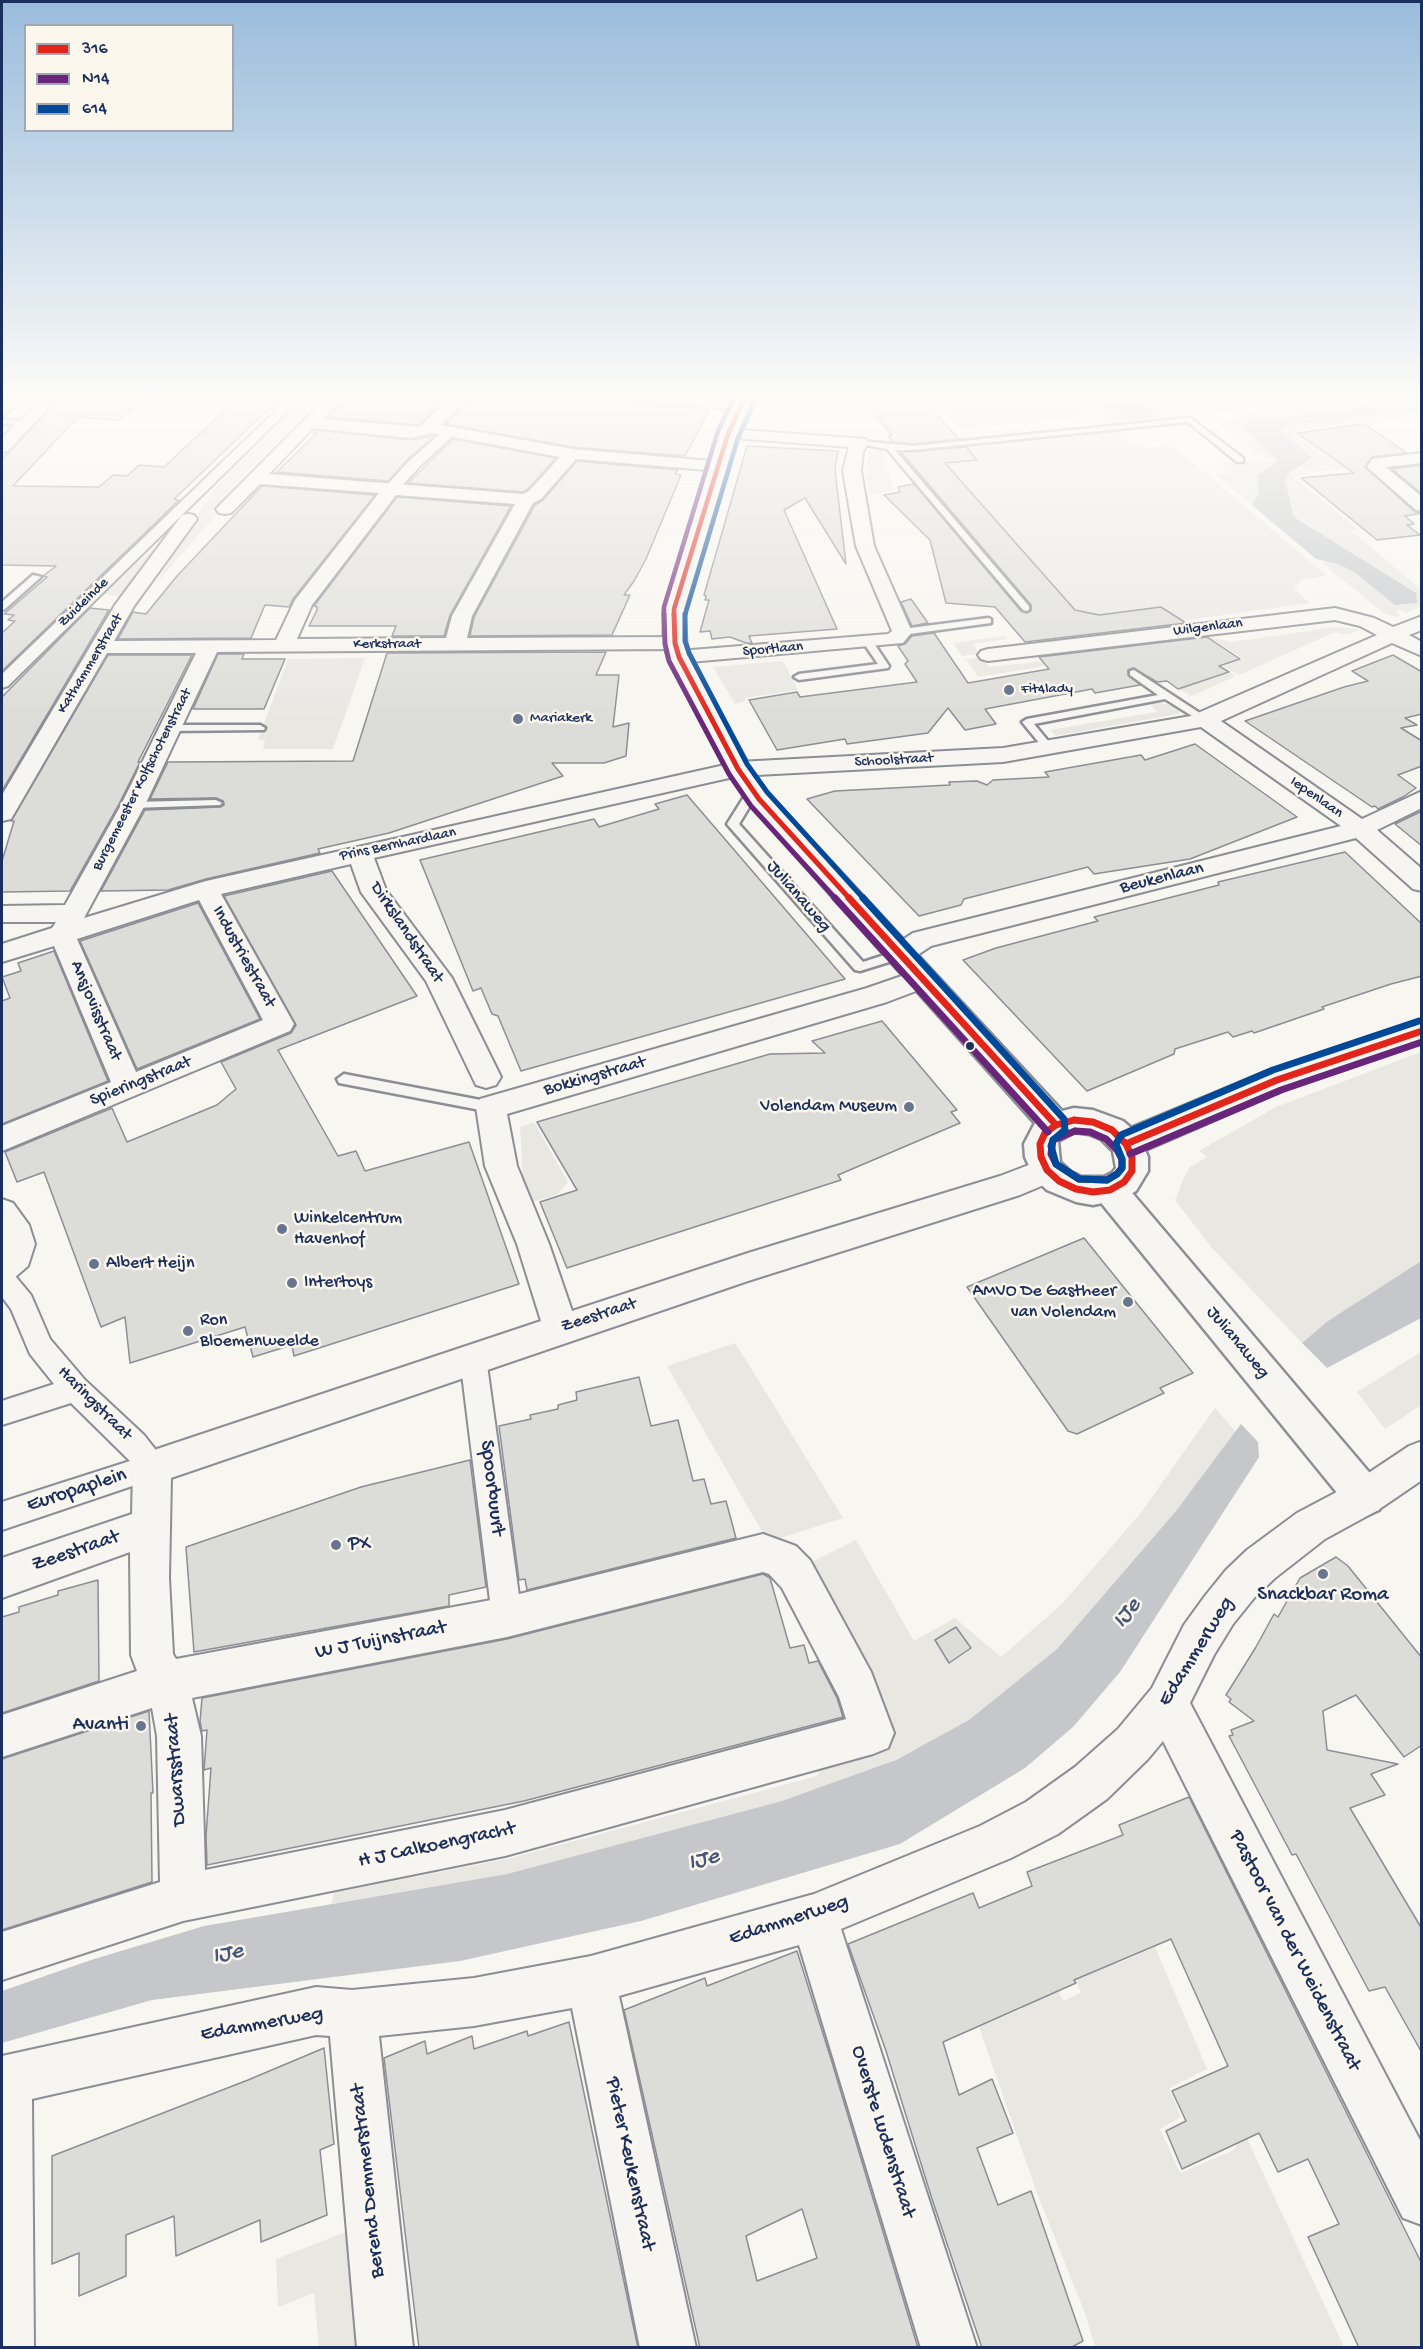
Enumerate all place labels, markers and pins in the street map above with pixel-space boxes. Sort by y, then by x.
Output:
place label: Fit4lady [1021,681,1073,699]
marker: Fit4lady [1002,683,1016,697]
place label: Mariakerk [530,710,592,728]
marker: Mariakerk [511,712,525,726]
unlabelled marker [964,1040,976,1052]
place label: Volendam Museum [760,1096,897,1118]
marker: Volendam Museum [902,1100,916,1114]
place label: Winkelcentrum Havenhof [294,1208,402,1250]
marker: Winkelcentrum Havenhof [275,1222,289,1236]
place label: Albert Heijn [106,1253,195,1275]
marker: Albert Heijn [87,1257,101,1271]
place label: Intertoys [304,1272,372,1294]
marker: Intertoys [285,1276,299,1290]
place label: AMVO De Gastheer van Volendam [973,1281,1116,1324]
marker: AMVO De Gastheer van Volendam [1121,1295,1135,1309]
place label: Ron Bloemenweelde [200,1310,319,1352]
marker: Ron Bloemenweelde [181,1324,195,1338]
place label: PX [348,1532,371,1558]
marker: PX [329,1538,343,1552]
marker: Snackbar Roma [1316,1567,1330,1581]
place label: Snackbar Roma [1257,1583,1389,1609]
place label: Avanti [73,1713,129,1739]
marker: Avanti [134,1719,148,1733]

